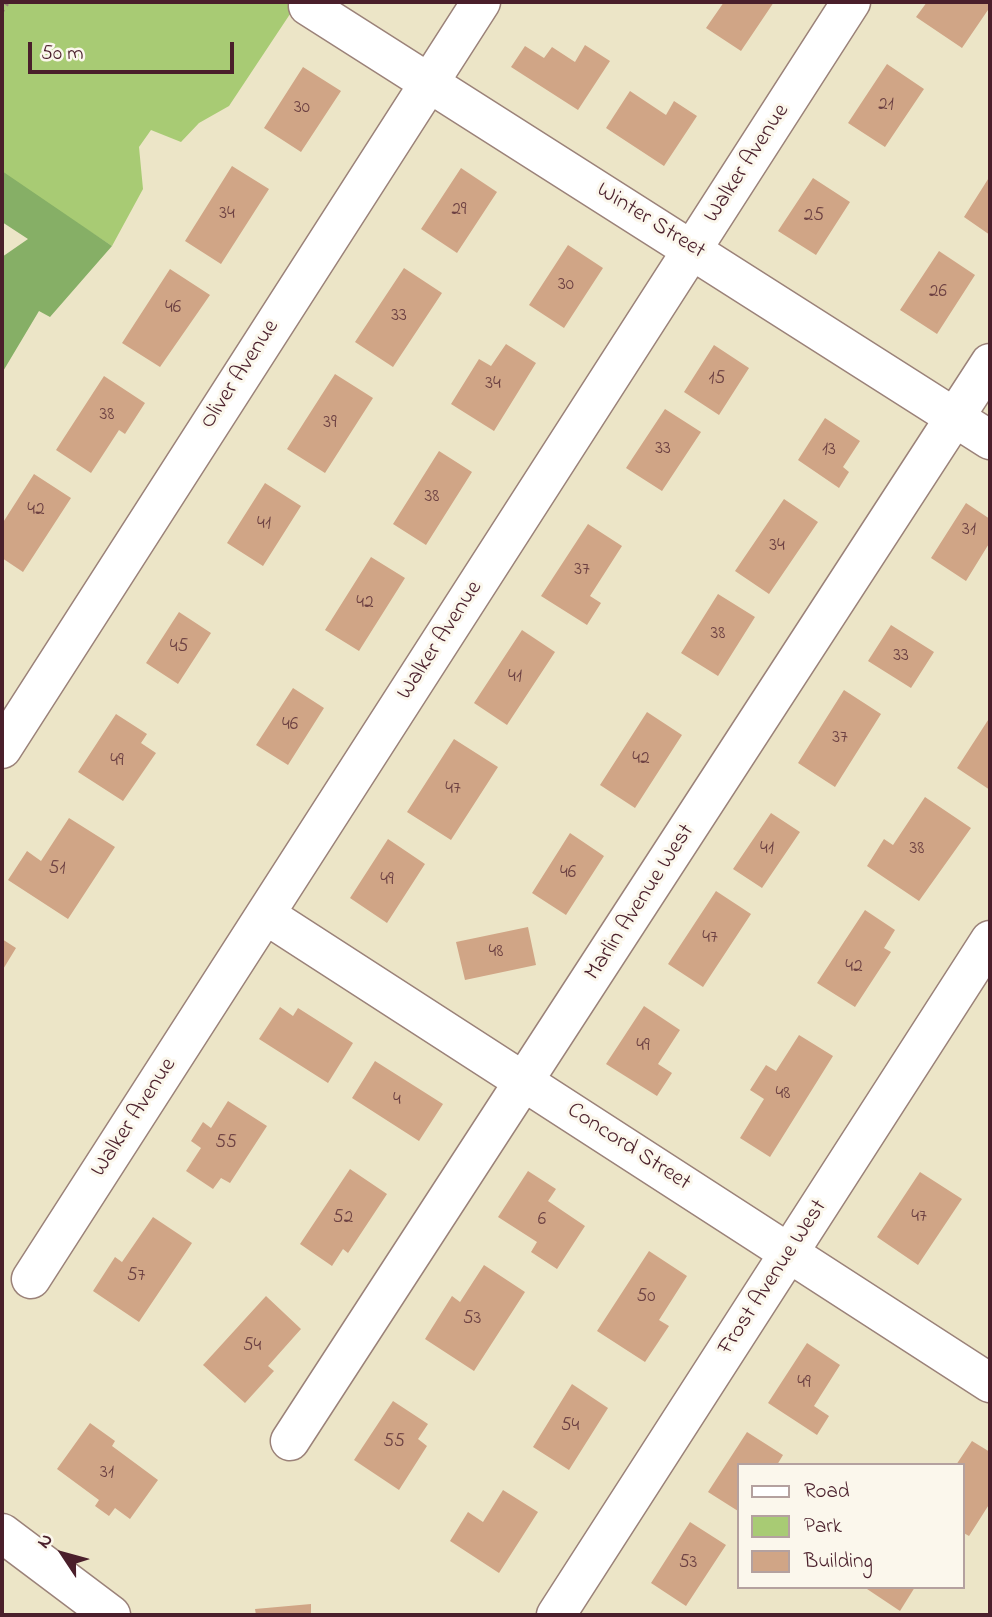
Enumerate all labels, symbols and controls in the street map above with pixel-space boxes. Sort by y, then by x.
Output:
scale bar [32,28,238,72]
text: 50 m [41,39,84,69]
house number: 21 [878,95,894,117]
house number: 30 [294,98,310,120]
street label: Walker Avenue [699,99,797,229]
street label: Winter Street [590,178,710,266]
house number: 29 [451,200,467,222]
house number: 34 [219,204,235,226]
house number: 25 [804,206,824,228]
house number: 30 [558,275,574,297]
house number: 26 [929,282,947,304]
house number: 46 [165,298,181,320]
house number: 33 [391,306,407,328]
street label: Oliver Avenue [195,315,287,435]
house number: 15 [709,369,725,391]
house number: 34 [485,374,501,396]
house number: 38 [100,405,114,427]
house number: 39 [323,413,337,435]
house number: 33 [655,439,671,461]
house number: 13 [822,440,836,462]
house number: 38 [425,487,439,509]
house number: 42 [27,500,45,522]
house number: 41 [257,514,271,536]
house number: 31 [962,520,976,542]
house number: 34 [769,536,785,558]
house number: 37 [574,560,590,582]
street label: Walker Avenue [392,576,490,706]
house number: 42 [356,593,374,615]
house number: 38 [711,624,725,646]
house number: 45 [170,637,188,659]
house number: 33 [893,646,909,668]
house number: 41 [508,667,522,689]
house number: 46 [282,715,298,737]
house number: 37 [832,728,848,750]
house number: 42 [632,749,650,771]
house number: 49 [110,751,124,773]
house number: 47 [445,779,461,801]
street label: Marlin Avenue West [580,820,702,986]
house number: 41 [760,839,774,861]
house number: 38 [910,839,924,861]
house number: 51 [49,859,65,881]
house number: 46 [560,863,576,885]
house number: 49 [380,870,394,892]
house number: 47 [702,928,718,950]
house number: 48 [489,942,503,964]
house number: 42 [845,957,863,979]
house number: 49 [636,1036,650,1058]
street label: Walker Avenue [86,1053,184,1183]
house number: 48 [776,1084,790,1106]
house number: 4 [393,1090,401,1112]
street label: Concord Street [561,1098,695,1198]
house number: 55 [215,1133,237,1155]
street label: Frost Avenue West [714,1195,834,1361]
house number: 47 [911,1207,927,1229]
house number: 52 [333,1208,353,1230]
house number: 6 [538,1210,546,1232]
house number: 57 [127,1266,145,1288]
house number: 50 [636,1287,656,1309]
house number: 53 [463,1309,481,1331]
house number: 54 [243,1336,261,1358]
house number: 49 [797,1373,811,1395]
house number: 54 [561,1416,579,1438]
house number: 55 [383,1432,405,1454]
house number: 31 [100,1463,114,1485]
legend [736,1463,964,1589]
text: Road [804,1477,850,1507]
text: Park [804,1512,842,1542]
north arrow [28,1519,98,1589]
text: N [31,1528,60,1554]
text: Building [804,1547,873,1577]
house number: 53 [679,1553,697,1575]

